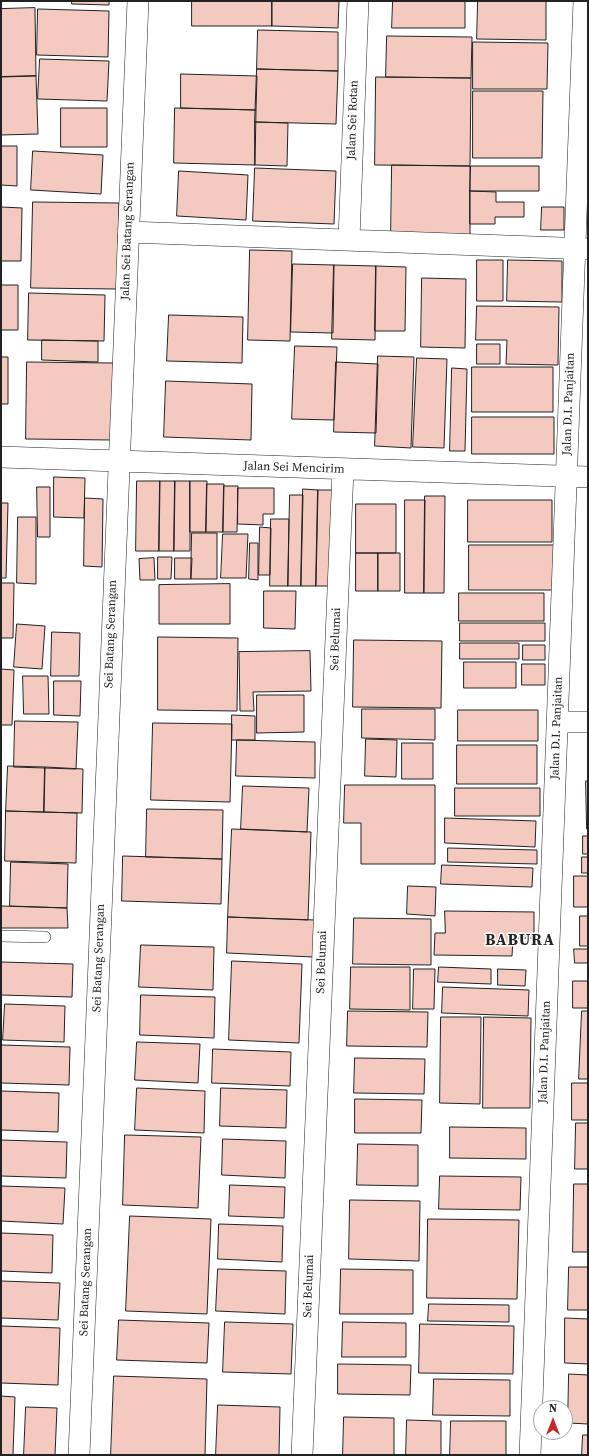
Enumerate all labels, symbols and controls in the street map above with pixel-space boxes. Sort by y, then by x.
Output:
street label: Jalan Sei Rotan [344,80,362,160]
street label: Jalan Sei Batang Serangan [118,162,138,300]
street label: Jalan D.I. Panjaitan [560,352,578,456]
street label: Jalan Sei Mencirim [243,459,345,477]
street label: Sei Batang Serangan [102,580,120,688]
street label: Sei Belumai [328,607,344,671]
street label: Jalan D.I. Panjaitan [548,676,566,780]
street label: Sei Batang Serangan [90,904,108,1012]
street label: Sei Belumai [314,930,330,994]
district label: BABURA [485,931,555,951]
street label: Jalan D.I. Panjaitan [536,1000,554,1104]
street label: Sei Batang Serangan [77,1228,95,1336]
street label: Sei Belumai [301,1254,317,1318]
north arrow [533,1400,573,1440]
text: N [549,1401,557,1416]

